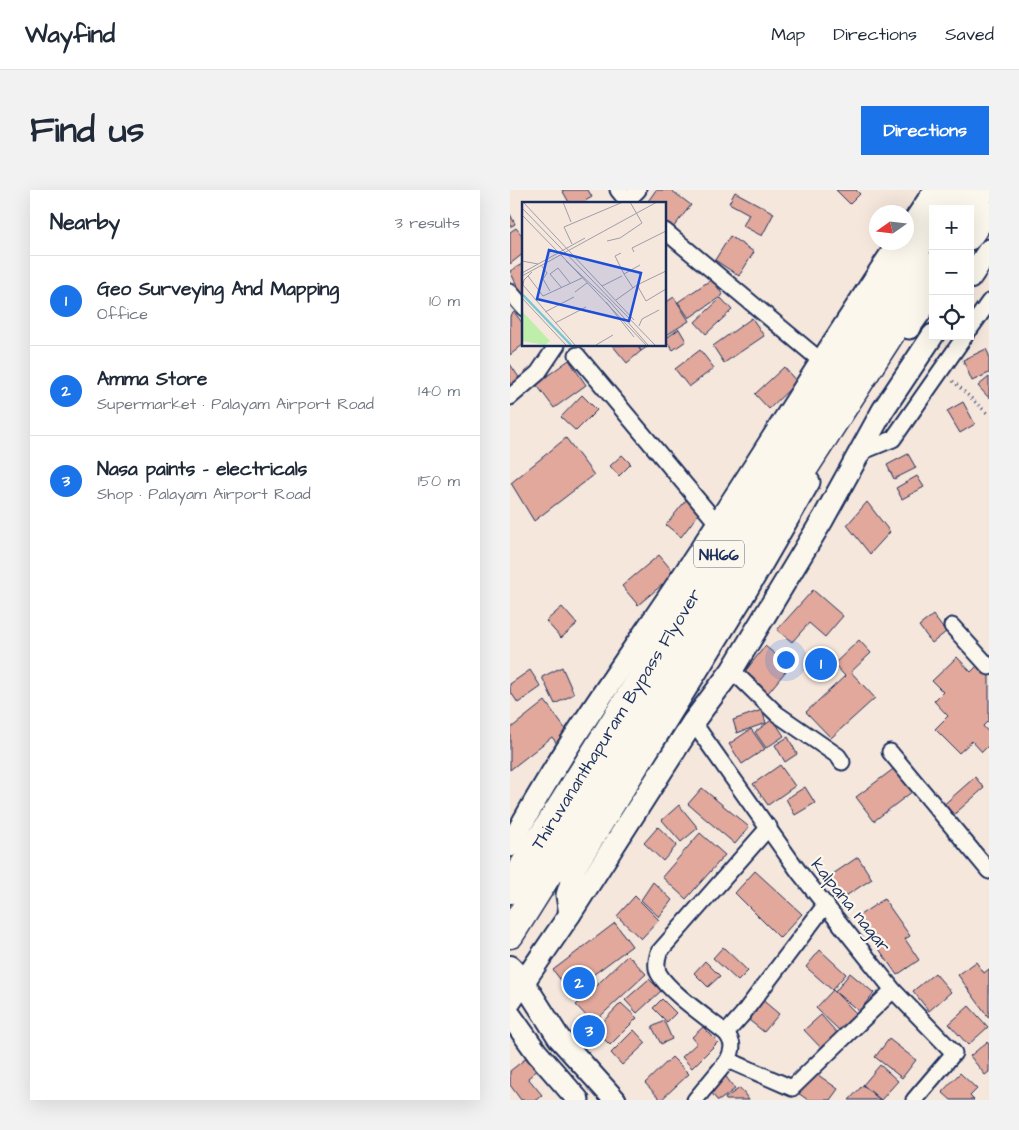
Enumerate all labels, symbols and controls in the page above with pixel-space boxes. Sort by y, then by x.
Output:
text: Wayfind [25,18,115,52]
text: Map [771,22,805,47]
text: Directions [833,22,917,47]
text: Saved [945,22,994,47]
text: Find us [30,106,144,155]
button: Directions [861,106,989,155]
inset map [522,202,666,346]
north arrow [869,205,914,250]
map controls [929,205,974,340]
button: + [929,205,974,250]
text: Nearby [50,208,120,237]
text: 3 results [395,212,460,234]
button: − [929,250,974,295]
text: Geo Surveying And Mapping [97,276,339,303]
text: 1 [65,290,67,312]
text: 10 m [429,290,460,312]
button: locate [929,295,974,340]
text: Office [97,303,148,325]
text: Amma Store [97,366,207,393]
text: 2 [61,380,71,402]
text: 140 m [418,380,460,402]
text: Supermarket · Palayam Airport Road [97,393,374,415]
text: Nasa paints - electricals [97,456,307,483]
text: 3 [62,470,70,492]
text: 150 m [418,470,460,492]
text: Shop · Palayam Airport Road [97,483,311,505]
road number: NH66 [694,540,744,568]
street label: Thiruvananthapuram Bypass Flyover [525,584,708,855]
pin: 1 [805,645,837,683]
your location [773,647,799,673]
street label: kalpana nagar [804,853,896,958]
pin: 2 [563,964,595,1002]
pin: 3 [573,1012,605,1050]

